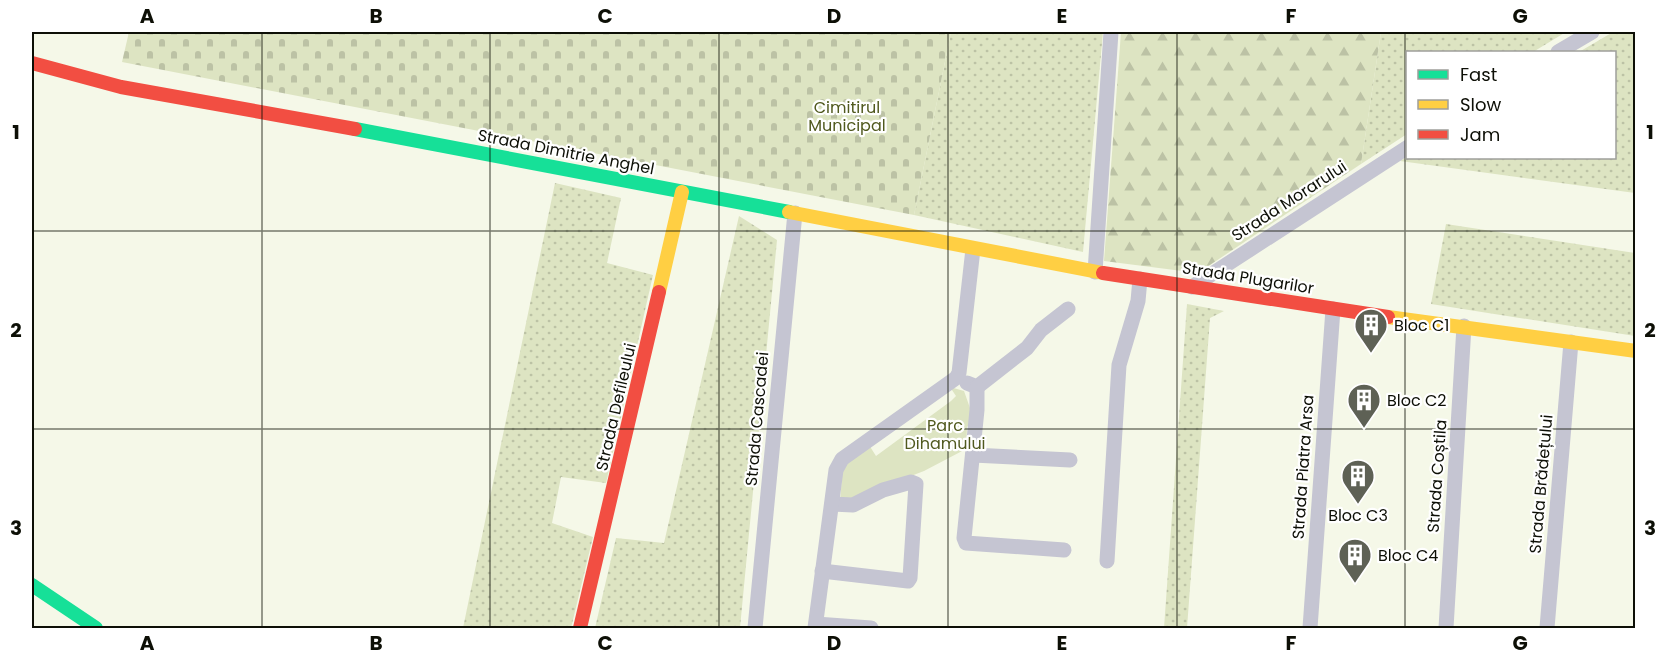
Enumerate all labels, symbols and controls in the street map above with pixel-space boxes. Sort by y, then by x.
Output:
text: A [140,2,155,30]
text: B [369,2,383,30]
text: C [597,2,613,30]
text: D [827,2,841,30]
text: E [1057,2,1067,30]
text: F [1286,2,1297,30]
text: G [1512,2,1528,30]
legend [1406,51,1616,159]
text: Fast [1460,62,1497,87]
text: Slow [1460,92,1502,117]
park label: Cimitirul Municipal [808,96,886,137]
text: 1 [12,118,20,146]
text: 1 [1646,118,1654,146]
text: Jam [1460,122,1500,147]
street label: Strada Dimitrie Anghel [476,124,656,180]
street label: Strada Morarului [1227,155,1351,247]
street label: Strada Plugarilor [1181,256,1316,300]
building icon: Bloc C1 [1353,307,1389,354]
place label: Bloc C1 [1394,314,1449,337]
text: 2 [10,316,22,344]
text: 2 [1644,316,1656,344]
street label: Strada Defileului [590,341,642,473]
street label: Strada Cascadei [740,351,774,487]
building icon: Bloc C2 [1346,382,1382,429]
place label: Bloc C2 [1387,389,1447,412]
street label: Strada Piatra Arsa [1286,394,1320,540]
park label: Parc Dihamului [904,414,986,455]
street label: Strada Brădețului [1523,414,1559,554]
street label: Strada Coștila [1422,419,1452,533]
building icon: Bloc C3 [1340,458,1376,505]
place label: Bloc C3 [1328,504,1388,527]
text: 3 [10,514,22,542]
text: 3 [1644,514,1656,542]
building icon: Bloc C4 [1337,537,1373,584]
place label: Bloc C4 [1378,544,1438,567]
text: A [140,629,155,657]
text: B [369,629,383,657]
text: C [597,629,613,657]
text: D [827,629,841,657]
text: E [1057,629,1067,657]
text: F [1286,629,1297,657]
text: G [1512,629,1528,657]

